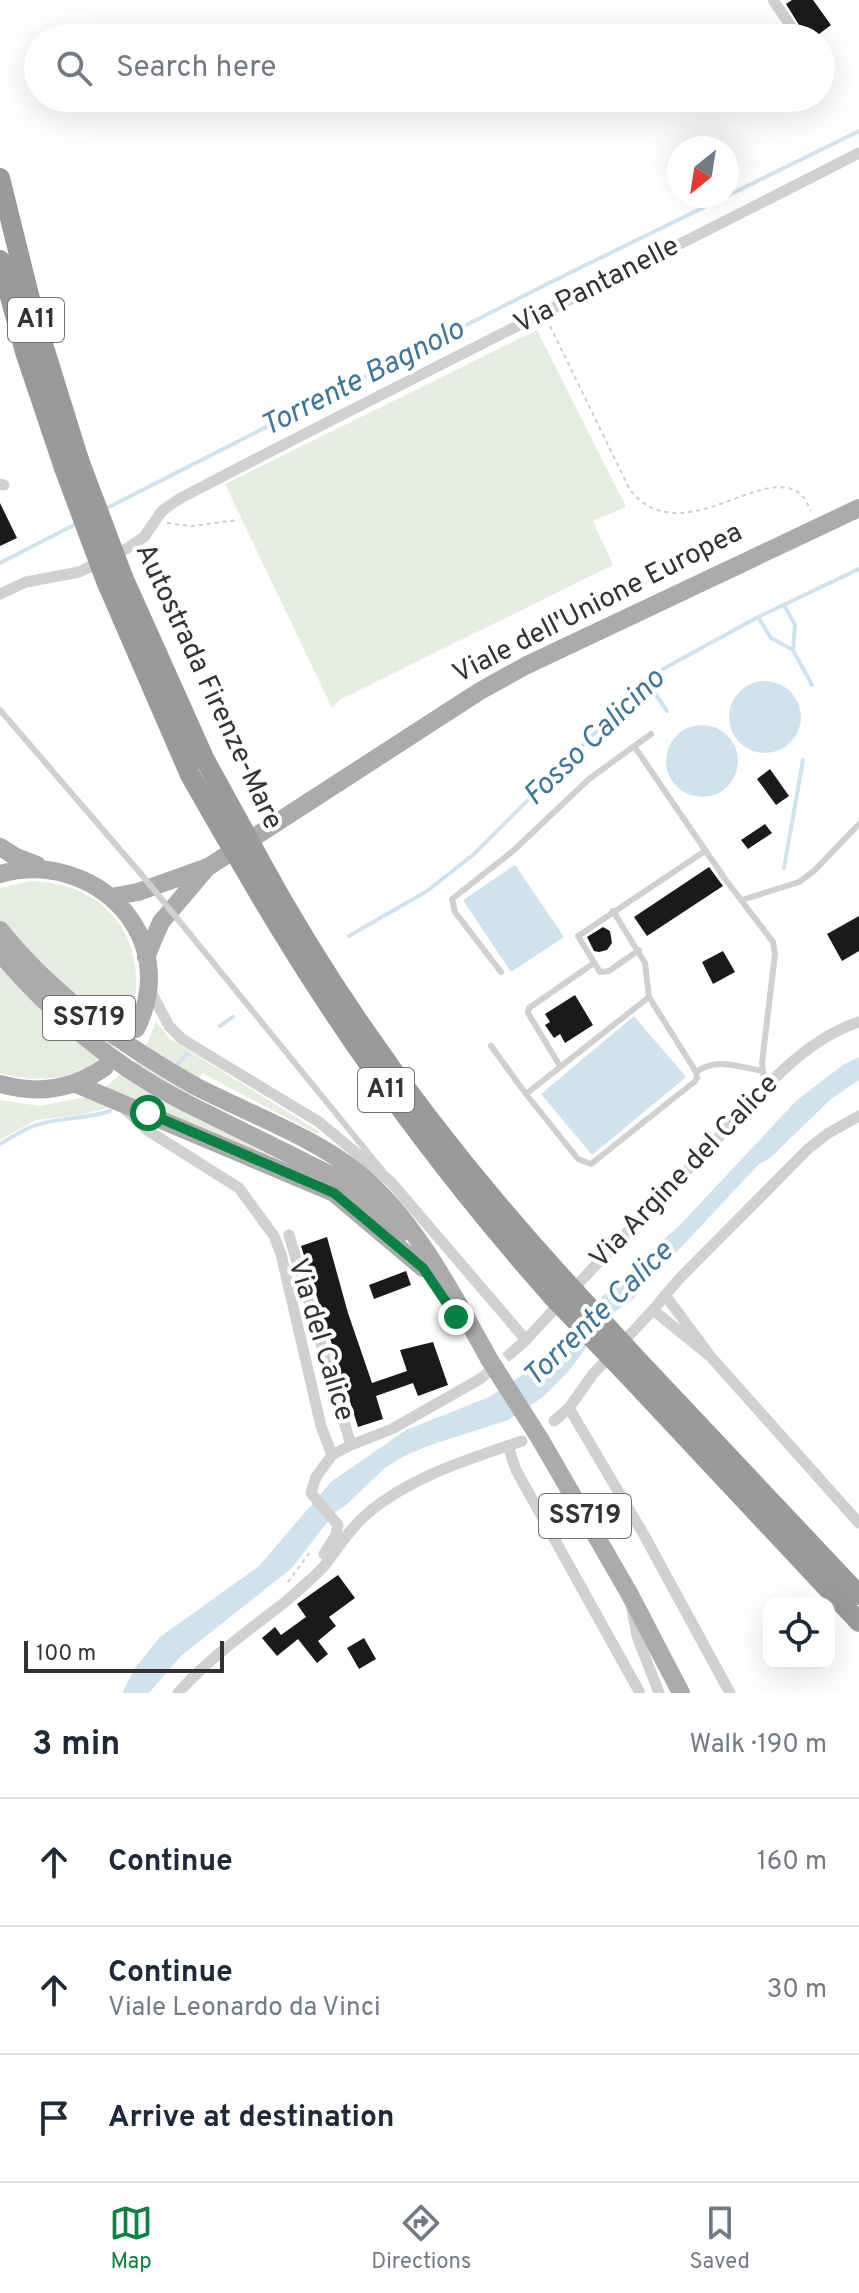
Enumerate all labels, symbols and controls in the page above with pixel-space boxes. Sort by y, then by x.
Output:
search box [24,24,835,112]
icon: search [52,46,96,90]
text: Search here [116,50,276,87]
north arrow [667,136,739,208]
street label: Via Pantanelle [508,229,686,343]
road number: A11 [8,298,64,342]
water label: Torrente Bagnolo [255,312,471,446]
street label: Viale dell'Unione Europea [447,515,749,693]
street label: Autostrada Firenze-Mare [126,538,290,836]
water label: Fosso Calicino [517,661,673,815]
road number: SS719 [43,996,135,1040]
street label: Via Argine del Calice [583,1067,787,1277]
road number: A11 [358,1068,414,1112]
route start [130,1095,166,1131]
water label: Torrente Calice [516,1234,682,1396]
street label: Via del Calice [278,1254,362,1426]
route end [438,1299,474,1335]
road number: SS719 [539,1494,631,1538]
map controls [763,1597,835,1669]
button: locate [763,1597,835,1669]
scale bar [24,1637,224,1673]
text: 100 m [36,1641,96,1668]
text: 3 min [32,1724,120,1767]
text: Walk · 190 m [689,1729,827,1762]
icon: ahead [32,1840,76,1884]
text: Continue [108,1844,233,1881]
text: 160 m [757,1846,827,1879]
text: Continue [108,1955,233,1992]
icon: ahead [32,1968,76,2012]
text: 30 m [767,1974,827,2007]
text: Viale Leonardo da Vinci [108,1992,381,2025]
icon: arrive [32,2096,76,2140]
text: Arrive at destination [108,2100,394,2137]
tab: Map [109,2201,153,2276]
tab: Directions [371,2201,471,2276]
tab: Saved [689,2201,750,2276]

